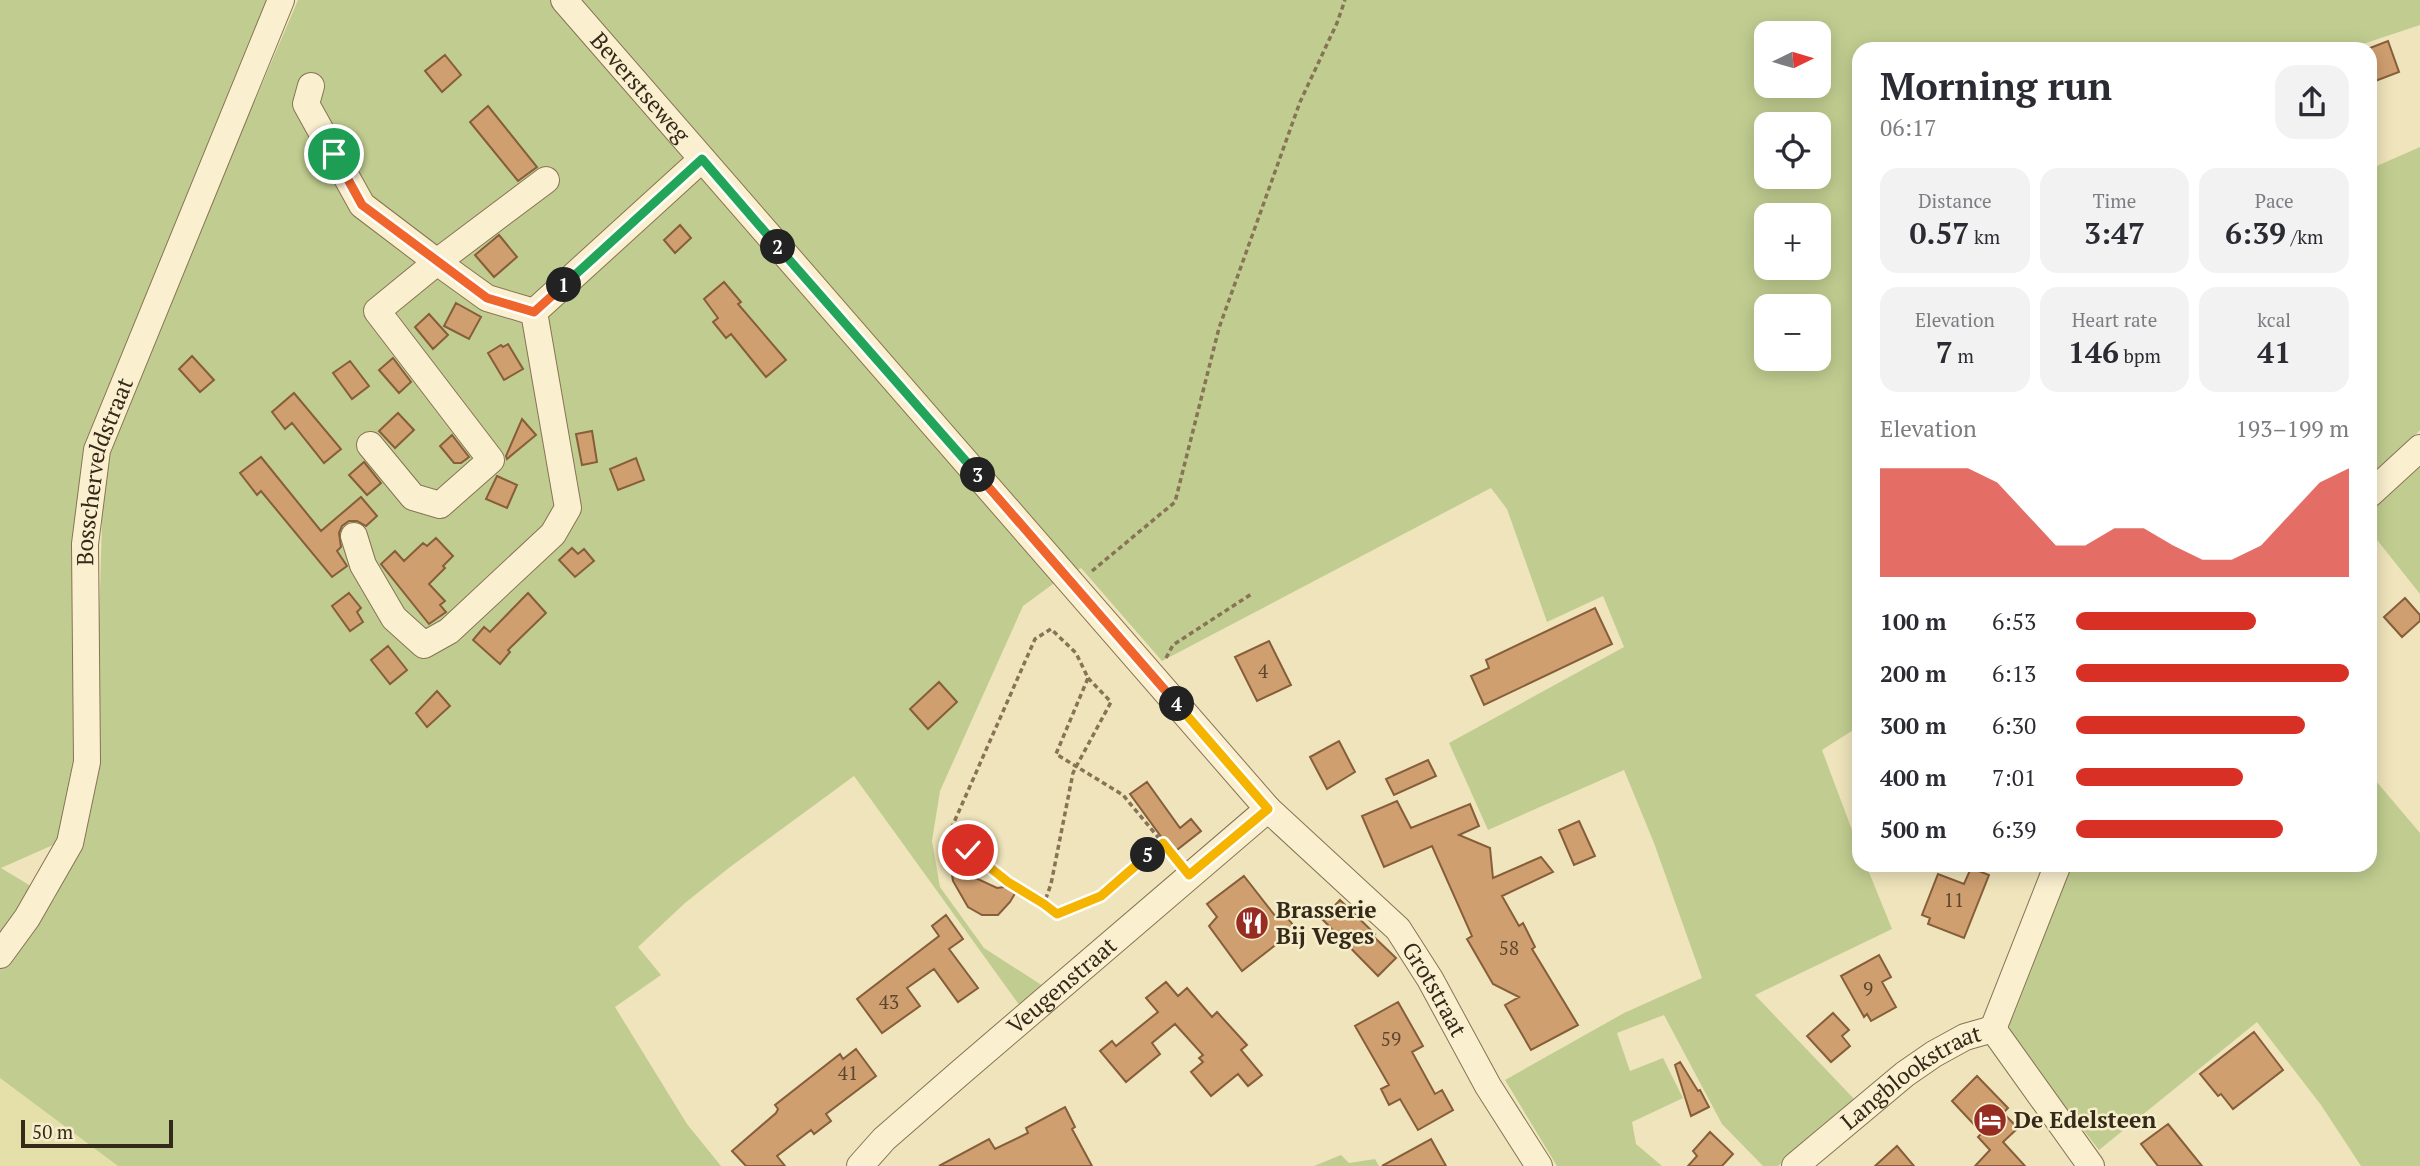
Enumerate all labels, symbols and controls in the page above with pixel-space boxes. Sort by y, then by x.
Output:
north arrow [1754,21,1830,98]
map controls [1754,21,1831,371]
street label: Beverstseweg [584,25,698,150]
text: Morning run [1880,61,2112,111]
button: share [2275,65,2349,139]
button: locate [1754,112,1831,189]
text: 06:17 [1880,112,1937,143]
pin [304,124,364,184]
icon: arrive [315,135,353,173]
text: Distance [1918,188,1992,213]
text: Time [2093,188,2136,213]
text: Pace [2255,188,2294,213]
button: + [1754,203,1831,280]
text: 0.57 [1910,213,1969,253]
text: 3:47 [2084,213,2145,253]
text: 6:39 [2225,213,2286,253]
text: km [1969,224,2000,249]
text: /km [2286,224,2323,249]
pin: 2 [760,230,796,264]
text: 2 [772,234,783,259]
pin: 1 [546,268,582,302]
text: 1 [558,272,569,297]
button: − [1754,294,1831,371]
text: Elevation [1915,307,1995,332]
text: Heart rate [2072,307,2157,332]
text: kcal [2257,307,2291,332]
text: 7 [1936,332,1953,372]
text: 146 [2068,332,2119,372]
text: 41 [2257,332,2291,372]
text: m [1953,343,1974,368]
text: bpm [2119,343,2161,368]
street label: Bosscherveldstraat [69,372,140,566]
text: Elevation [1880,413,1977,444]
text: 193–199 m [2236,413,2349,444]
pin: 3 [960,458,996,492]
text: 3 [972,462,983,487]
text: 100 m [1880,606,1946,637]
text: 6:53 [1992,606,2036,637]
house number: 4 [1258,658,1269,683]
text: 200 m [1880,658,1946,689]
text: 6:13 [1992,658,2036,689]
pin: 4 [1160,686,1194,722]
text: 4 [1171,691,1182,716]
text: 300 m [1880,710,1946,741]
text: 6:30 [1992,710,2036,741]
text: 400 m [1880,762,1946,793]
text: 7:01 [1992,762,2036,793]
text: 500 m [1880,814,1946,845]
text: 6:39 [1992,814,2036,845]
pin [938,820,998,880]
icon: check [949,831,987,869]
pin: 5 [1130,838,1166,872]
text: 5 [1142,842,1153,867]
house number: 11 [1944,887,1964,912]
place label: Brasserie Bij Veges [1276,894,1377,951]
restaurant icon: Brasserie Bij Veges [1233,904,1271,942]
street label: Veugenstraat [1000,929,1123,1041]
house number: 58 [1499,935,1519,960]
street label: Grotstraat [1395,936,1475,1043]
house number: 9 [1863,976,1873,1001]
house number: 43 [879,989,899,1014]
street label: Langblookstraat [1834,1017,1985,1136]
house number: 59 [1381,1026,1401,1051]
house number: 41 [838,1060,858,1085]
hotel icon: De Edelsteen [1971,1101,2009,1139]
place label: De Edelsteen [2014,1104,2156,1135]
scale bar [21,1117,173,1149]
text: 50 m [32,1119,73,1144]

